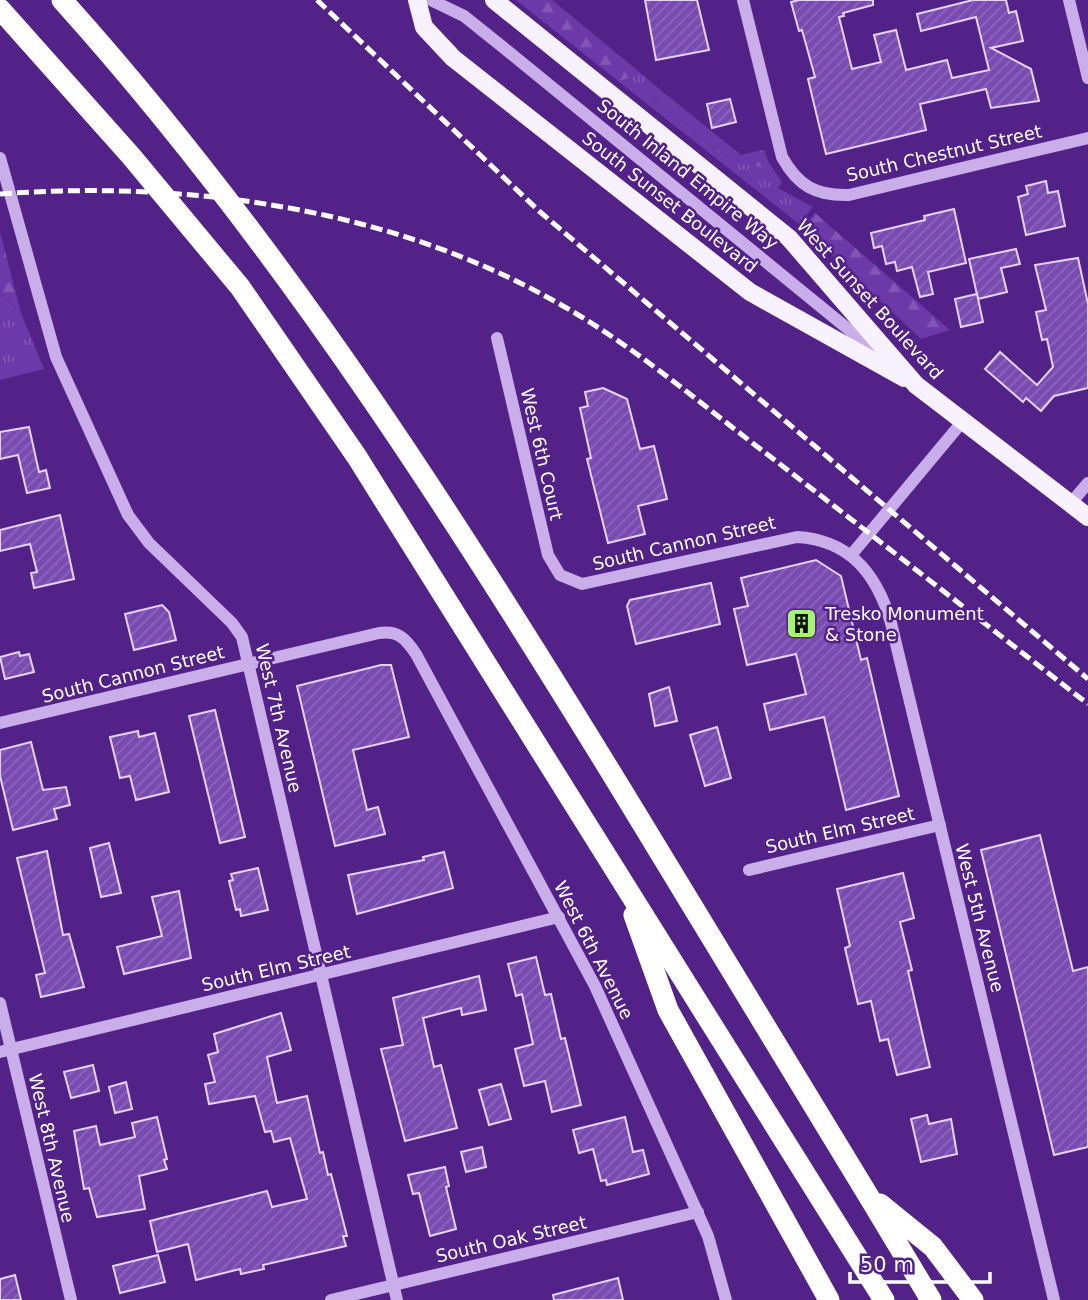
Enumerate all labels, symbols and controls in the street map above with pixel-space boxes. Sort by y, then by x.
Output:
street label: South Inland Empire Way [593,94,783,254]
street label: South Chestnut Street [844,120,1044,186]
street label: South Sunset Boulevard [578,127,762,277]
street label: West Sunset Boulevard [792,215,948,383]
street label: West 6th Court [517,386,567,522]
street label: South Cannon Street [590,512,778,574]
place label: Tresko Monument & Stone [824,603,984,645]
building icon: Tresko Monument & Stone [785,606,819,640]
street label: South Cannon Street [40,641,226,707]
street label: West 7th Avenue [252,641,306,795]
street label: South Elm Street [763,803,917,857]
street label: West 5th Avenue [951,841,1009,995]
street label: West 6th Avenue [550,877,638,1023]
street label: South Elm Street [199,941,353,995]
street label: West 8th Avenue [25,1071,79,1225]
street label: South Oak Street [434,1211,588,1267]
scale bar [850,1240,990,1284]
text: 50 m [860,1253,914,1277]

